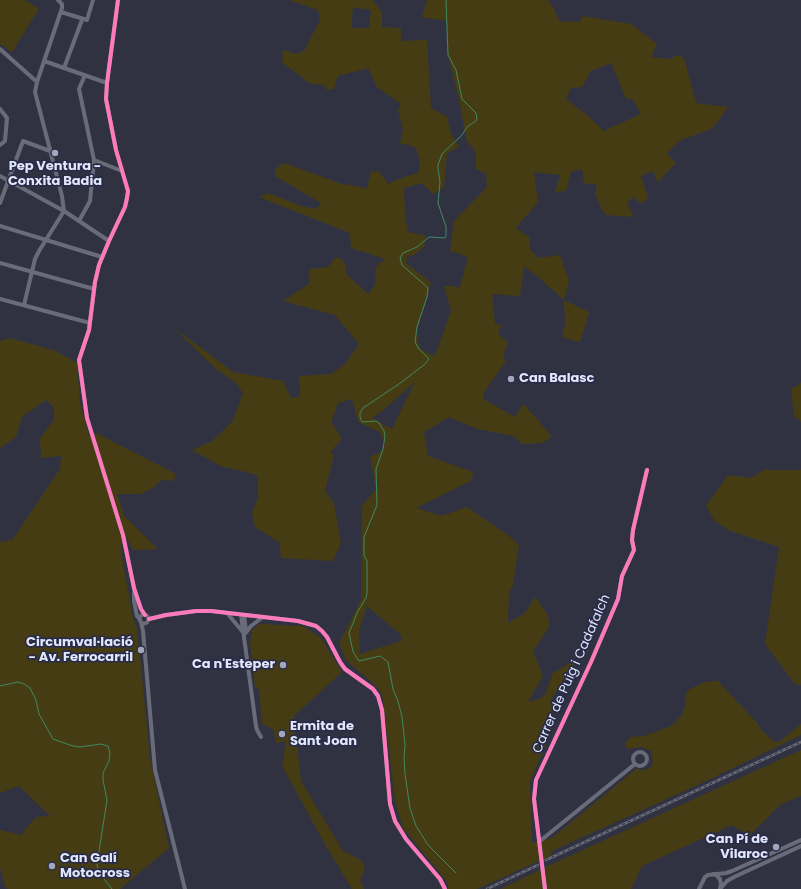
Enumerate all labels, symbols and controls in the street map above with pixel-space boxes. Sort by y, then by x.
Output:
marker: Pep Ventura - Conxita Badia [50,148,60,158]
place label: Pep Ventura - Conxita Badia [8,159,102,190]
place label: Can Balasc [519,371,594,387]
marker: Can Balasc [506,374,516,384]
street label: Carrer de Puig i Cadafalch [530,592,614,756]
place label: Circumval·lació - Av. Ferrocarril [26,635,133,666]
marker: Circumval·lació - Av. Ferrocarril [136,645,146,655]
place label: Ca n'Esteper [192,657,275,673]
marker: Ca n'Esteper [278,660,288,670]
place label: Ermita de Sant Joan [290,719,357,750]
marker: Ermita de Sant Joan [277,729,287,739]
place label: Can Pí de Vilaroc [706,832,768,863]
marker: Can Pí de Vilaroc [771,842,781,852]
place label: Can Galí Motocross [60,851,130,882]
marker: Can Galí Motocross [47,861,57,871]

